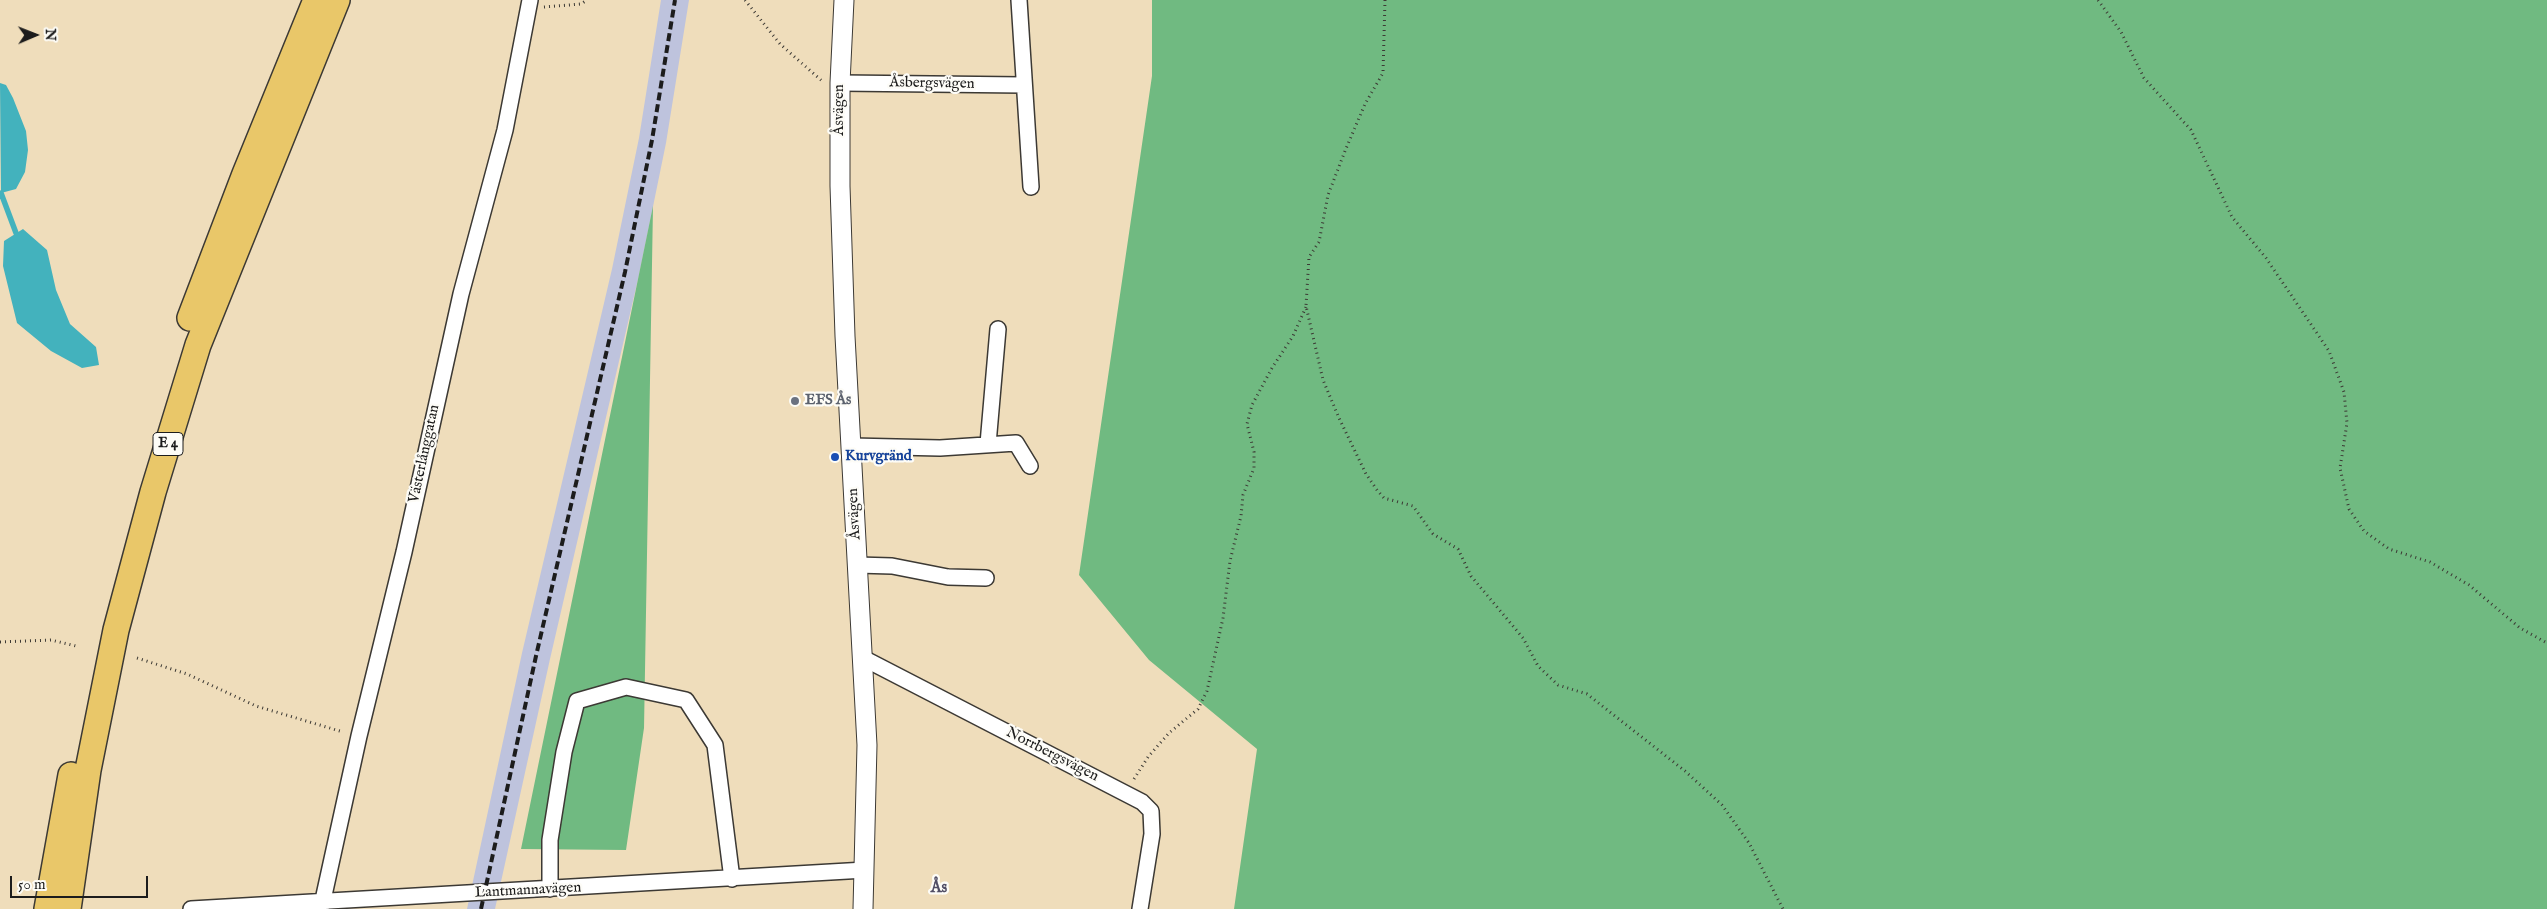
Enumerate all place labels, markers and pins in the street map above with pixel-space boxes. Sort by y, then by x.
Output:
place label: EFS Ås [805,392,851,410]
marker: EFS Ås [789,395,801,407]
place label: Kurvgränd [845,448,912,466]
marker: Kurvgränd [829,451,841,463]

